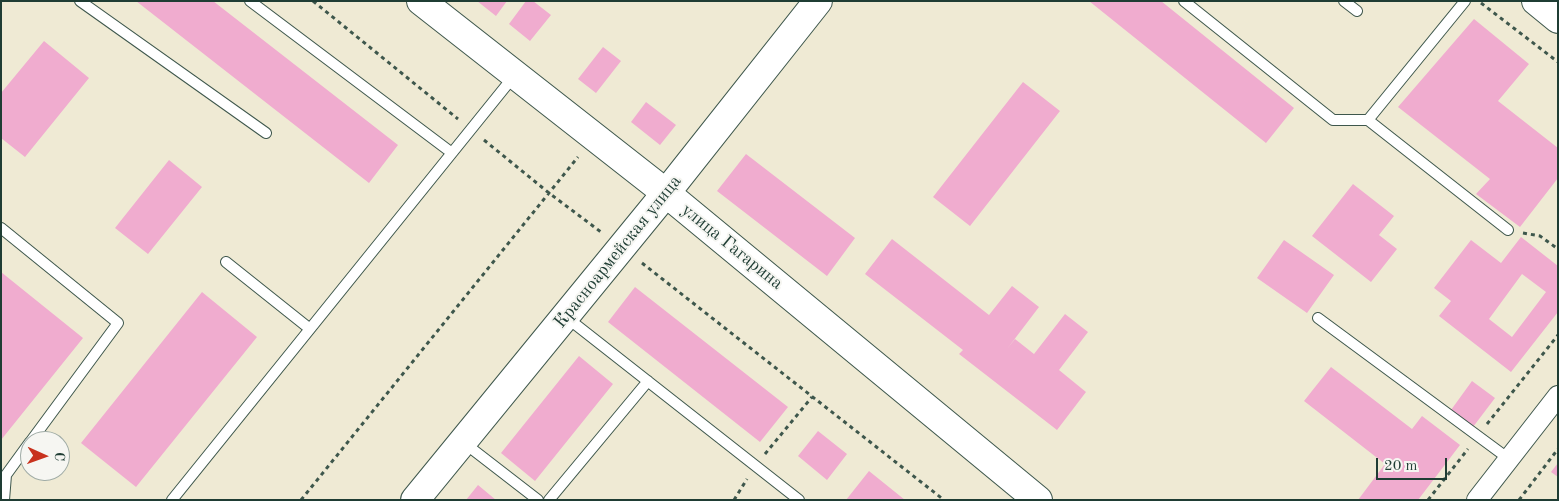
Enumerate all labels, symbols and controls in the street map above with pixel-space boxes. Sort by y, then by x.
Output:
street label: Красноармейская улица [550,171,686,333]
street label: улица Гагарина [677,199,787,295]
north arrow [20,431,70,481]
scale bar [1379,448,1450,480]
text: С [52,452,66,461]
text: 20 m [1384,459,1418,474]

